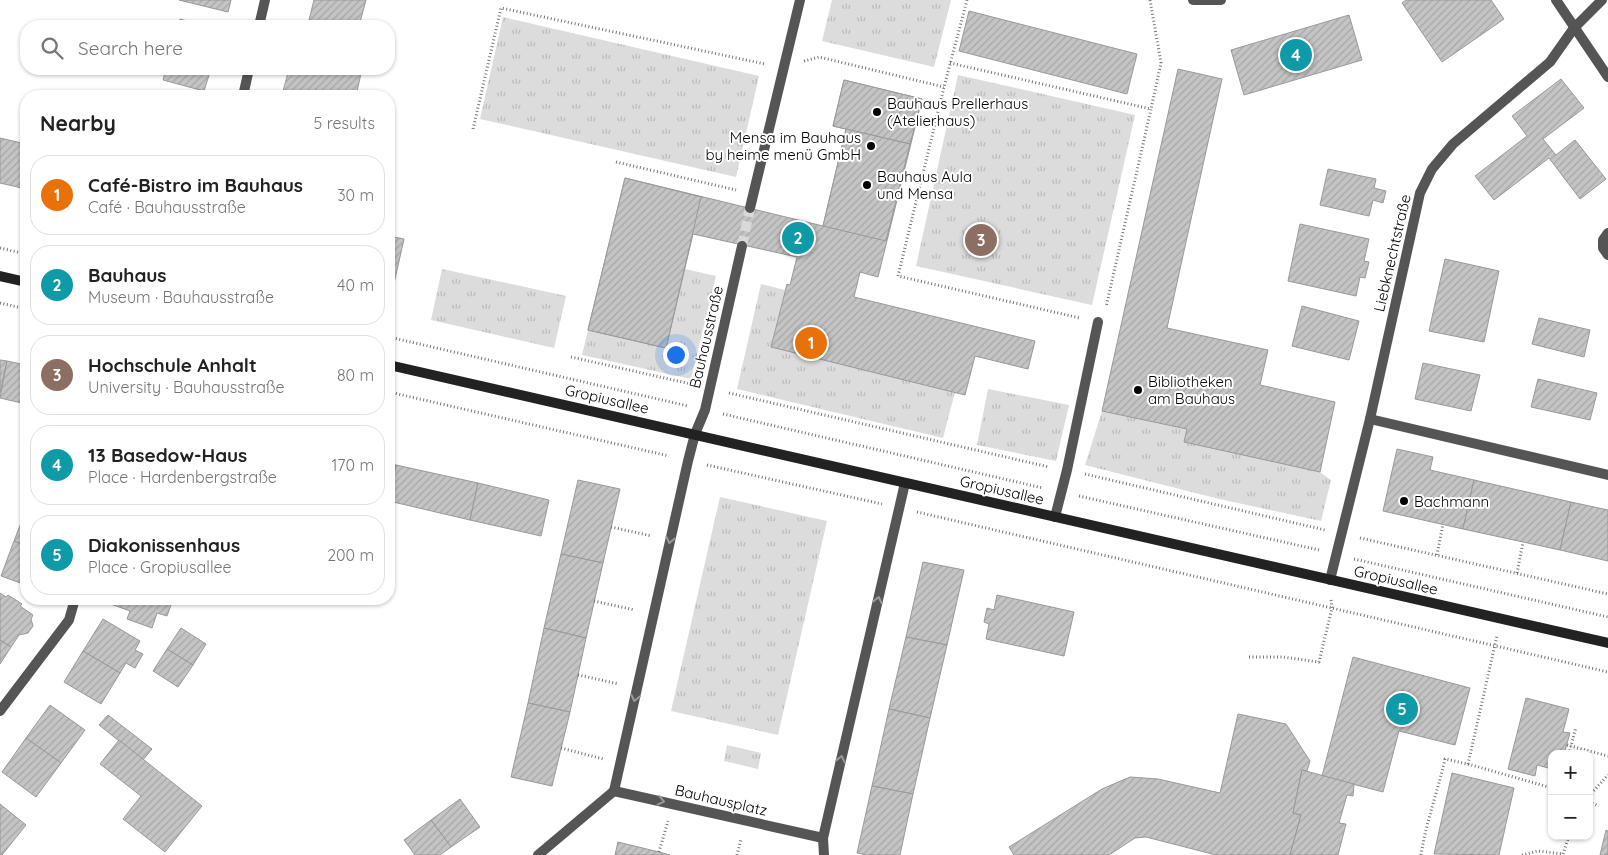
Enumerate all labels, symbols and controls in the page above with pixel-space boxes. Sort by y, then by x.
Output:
search box [20,20,395,75]
icon: search [38,34,66,62]
text: Search here [78,36,183,60]
pin: 4 [1280,36,1312,74]
place label: Bauhaus Prellerhaus (Atelierhaus) [887,94,1028,130]
marker: Bauhaus Prellerhaus (Atelierhaus) [871,106,883,118]
text: Nearby [40,110,116,136]
text: 5 results [314,113,375,133]
place label: Mensa im Bauhaus by heime menü GmbH [705,128,861,164]
marker: Mensa im Bauhaus by heime menü GmbH [865,140,877,152]
place label: Bauhaus Aula und Mensa [877,167,972,203]
text: Café-Bistro im Bauhaus [88,173,303,197]
marker: Bauhaus Aula und Mensa [861,179,873,191]
text: 1 [54,185,60,205]
text: 30 m [337,185,374,205]
street label: Liebknechtstraße [1369,192,1415,314]
text: Café · Bauhausstraße [88,197,246,217]
pin: 2 [782,219,814,257]
pin: 3 [965,221,997,259]
text: Bauhaus [88,263,167,287]
text: 2 [52,275,62,295]
text: 40 m [337,275,374,295]
street label: Bauhausstraße [685,284,727,390]
text: Museum · Bauhausstraße [88,287,274,307]
pin: 1 [795,324,827,362]
your location [663,342,689,368]
text: Hochschule Anhalt [88,353,257,377]
text: 3 [53,365,61,385]
text: 80 m [337,365,374,385]
place label: Bibliotheken am Bauhaus [1148,372,1235,408]
text: University · Bauhausstraße [88,377,285,397]
street label: Gropiusallee [563,380,651,418]
marker: Bibliotheken am Bauhaus [1132,384,1144,396]
text: 13 Basedow-Haus [88,443,247,467]
text: 4 [52,455,62,475]
text: 170 m [331,455,374,475]
text: Place · Hardenbergstraße [88,467,277,487]
street label: Gropiusallee [958,471,1046,509]
place label: Bachmann [1414,492,1489,511]
marker: Bachmann [1398,495,1410,507]
text: Diakonissenhaus [88,533,240,557]
one-way arrow [665,535,676,544]
text: 5 [52,545,62,565]
text: 200 m [327,545,374,565]
text: Place · Gropiusallee [88,557,232,577]
street label: Gropiusallee [1352,561,1440,599]
one-way arrow [872,596,883,605]
pin: 5 [1386,690,1418,728]
one-way arrow [630,694,641,703]
map controls [1548,750,1593,840]
button: + [1548,750,1593,795]
one-way arrow [836,754,846,763]
street label: Bauhausplatz [673,780,769,820]
button: − [1548,795,1593,840]
one-way arrow [657,796,666,806]

